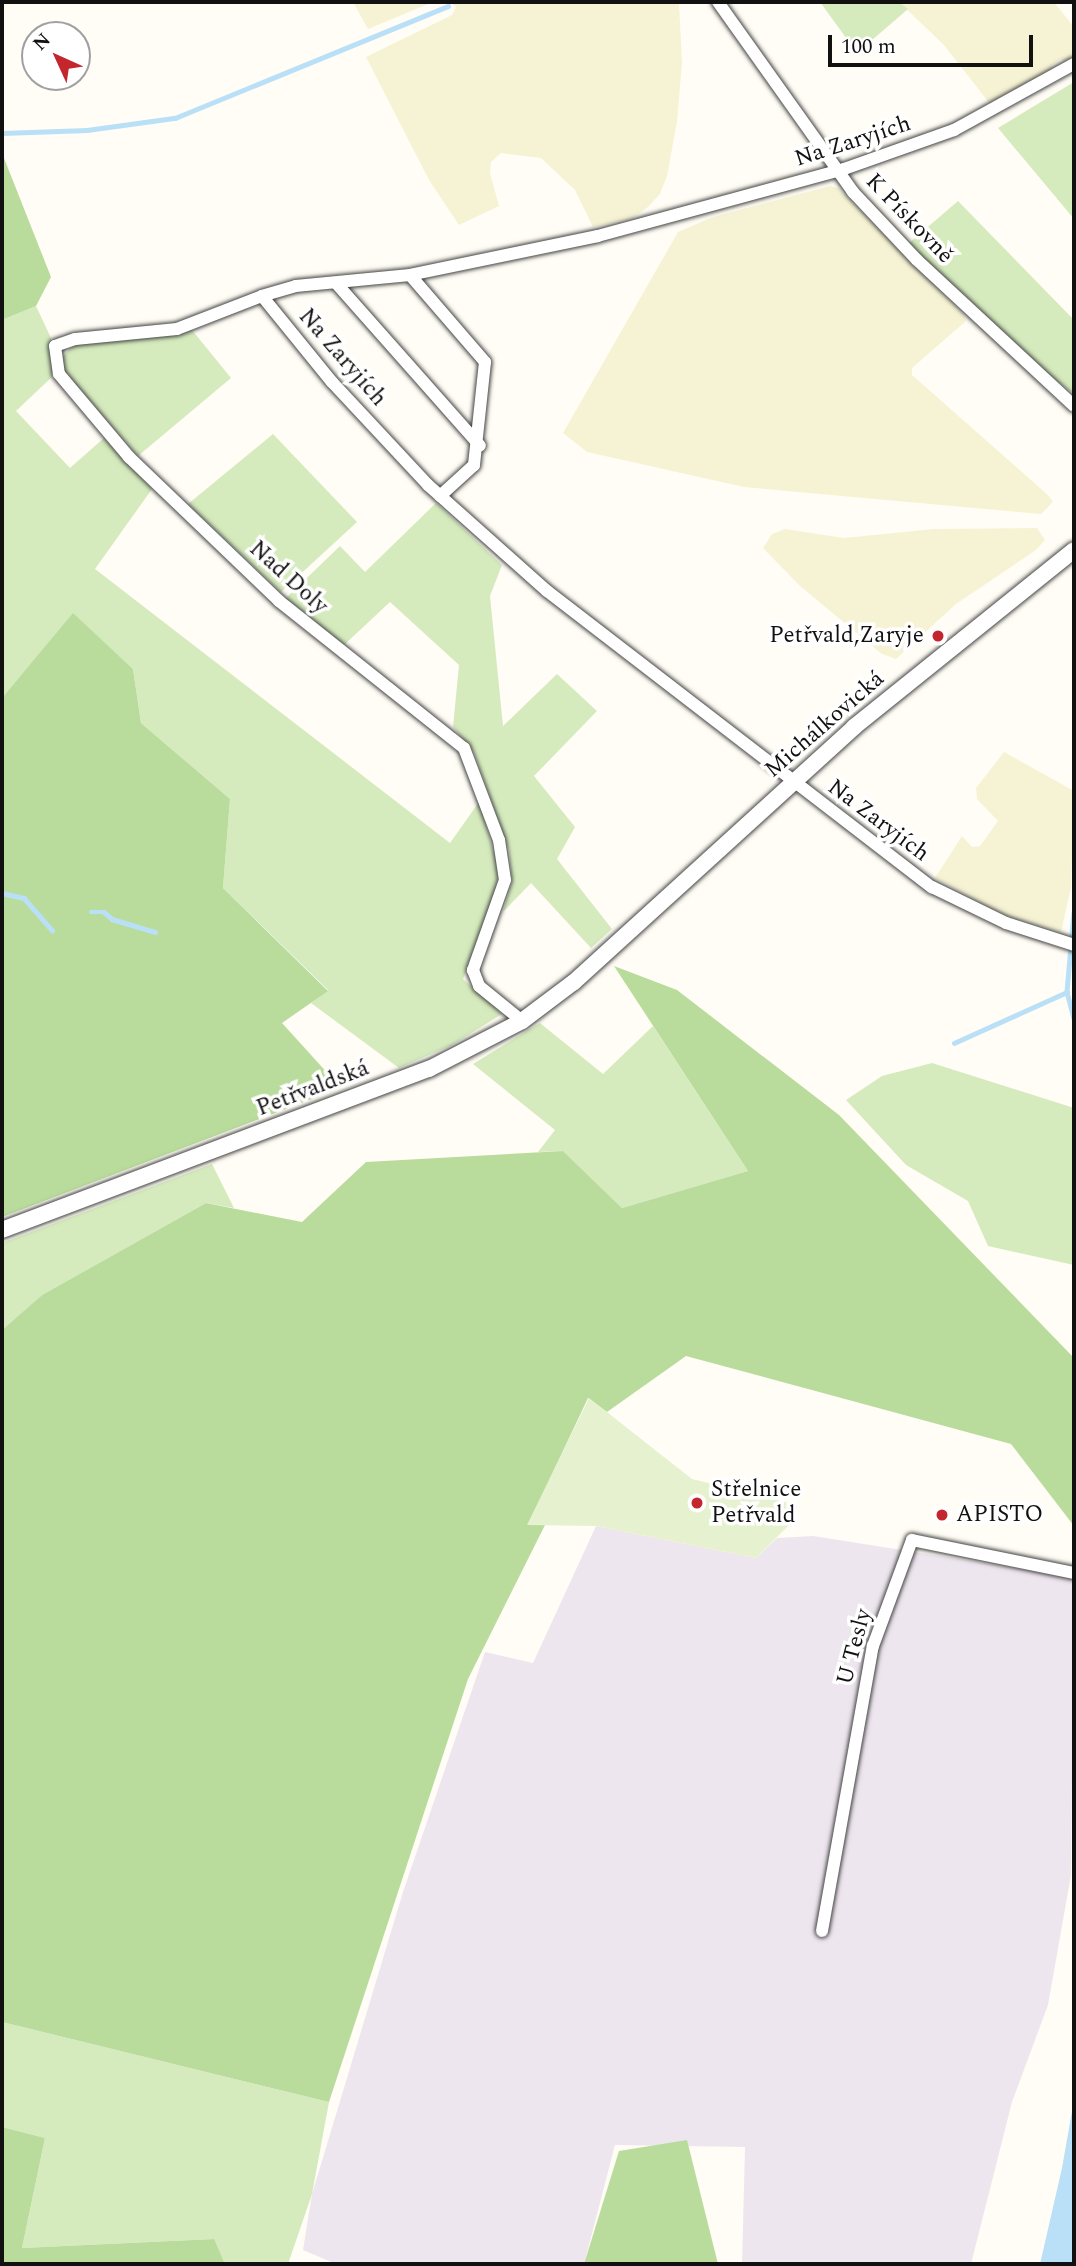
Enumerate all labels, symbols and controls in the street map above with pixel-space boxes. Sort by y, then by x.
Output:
north arrow [21,21,91,91]
scale bar [831,21,1036,65]
text: N [26,26,58,58]
text: 100 m [841,31,896,63]
street label: Na Zaryjích [792,110,914,174]
street label: K Pískovně [859,168,959,270]
street label: Na Zaryjích [292,304,392,412]
street label: Nad Doly [243,536,333,620]
place label: Petřvald,Zaryje [769,622,924,650]
marker: Petřvald,Zaryje [930,628,946,644]
street label: Michálkovická [760,666,890,784]
street label: Na Zaryjích [822,774,934,868]
street label: Petřvaldská [253,1055,373,1123]
place label: Střelnice Petřvald [711,1476,801,1530]
marker: Střelnice Petřvald [689,1495,705,1511]
place label: APISTO [956,1501,1043,1529]
marker: APISTO [934,1507,950,1523]
street label: U Tesly [832,1606,878,1688]

